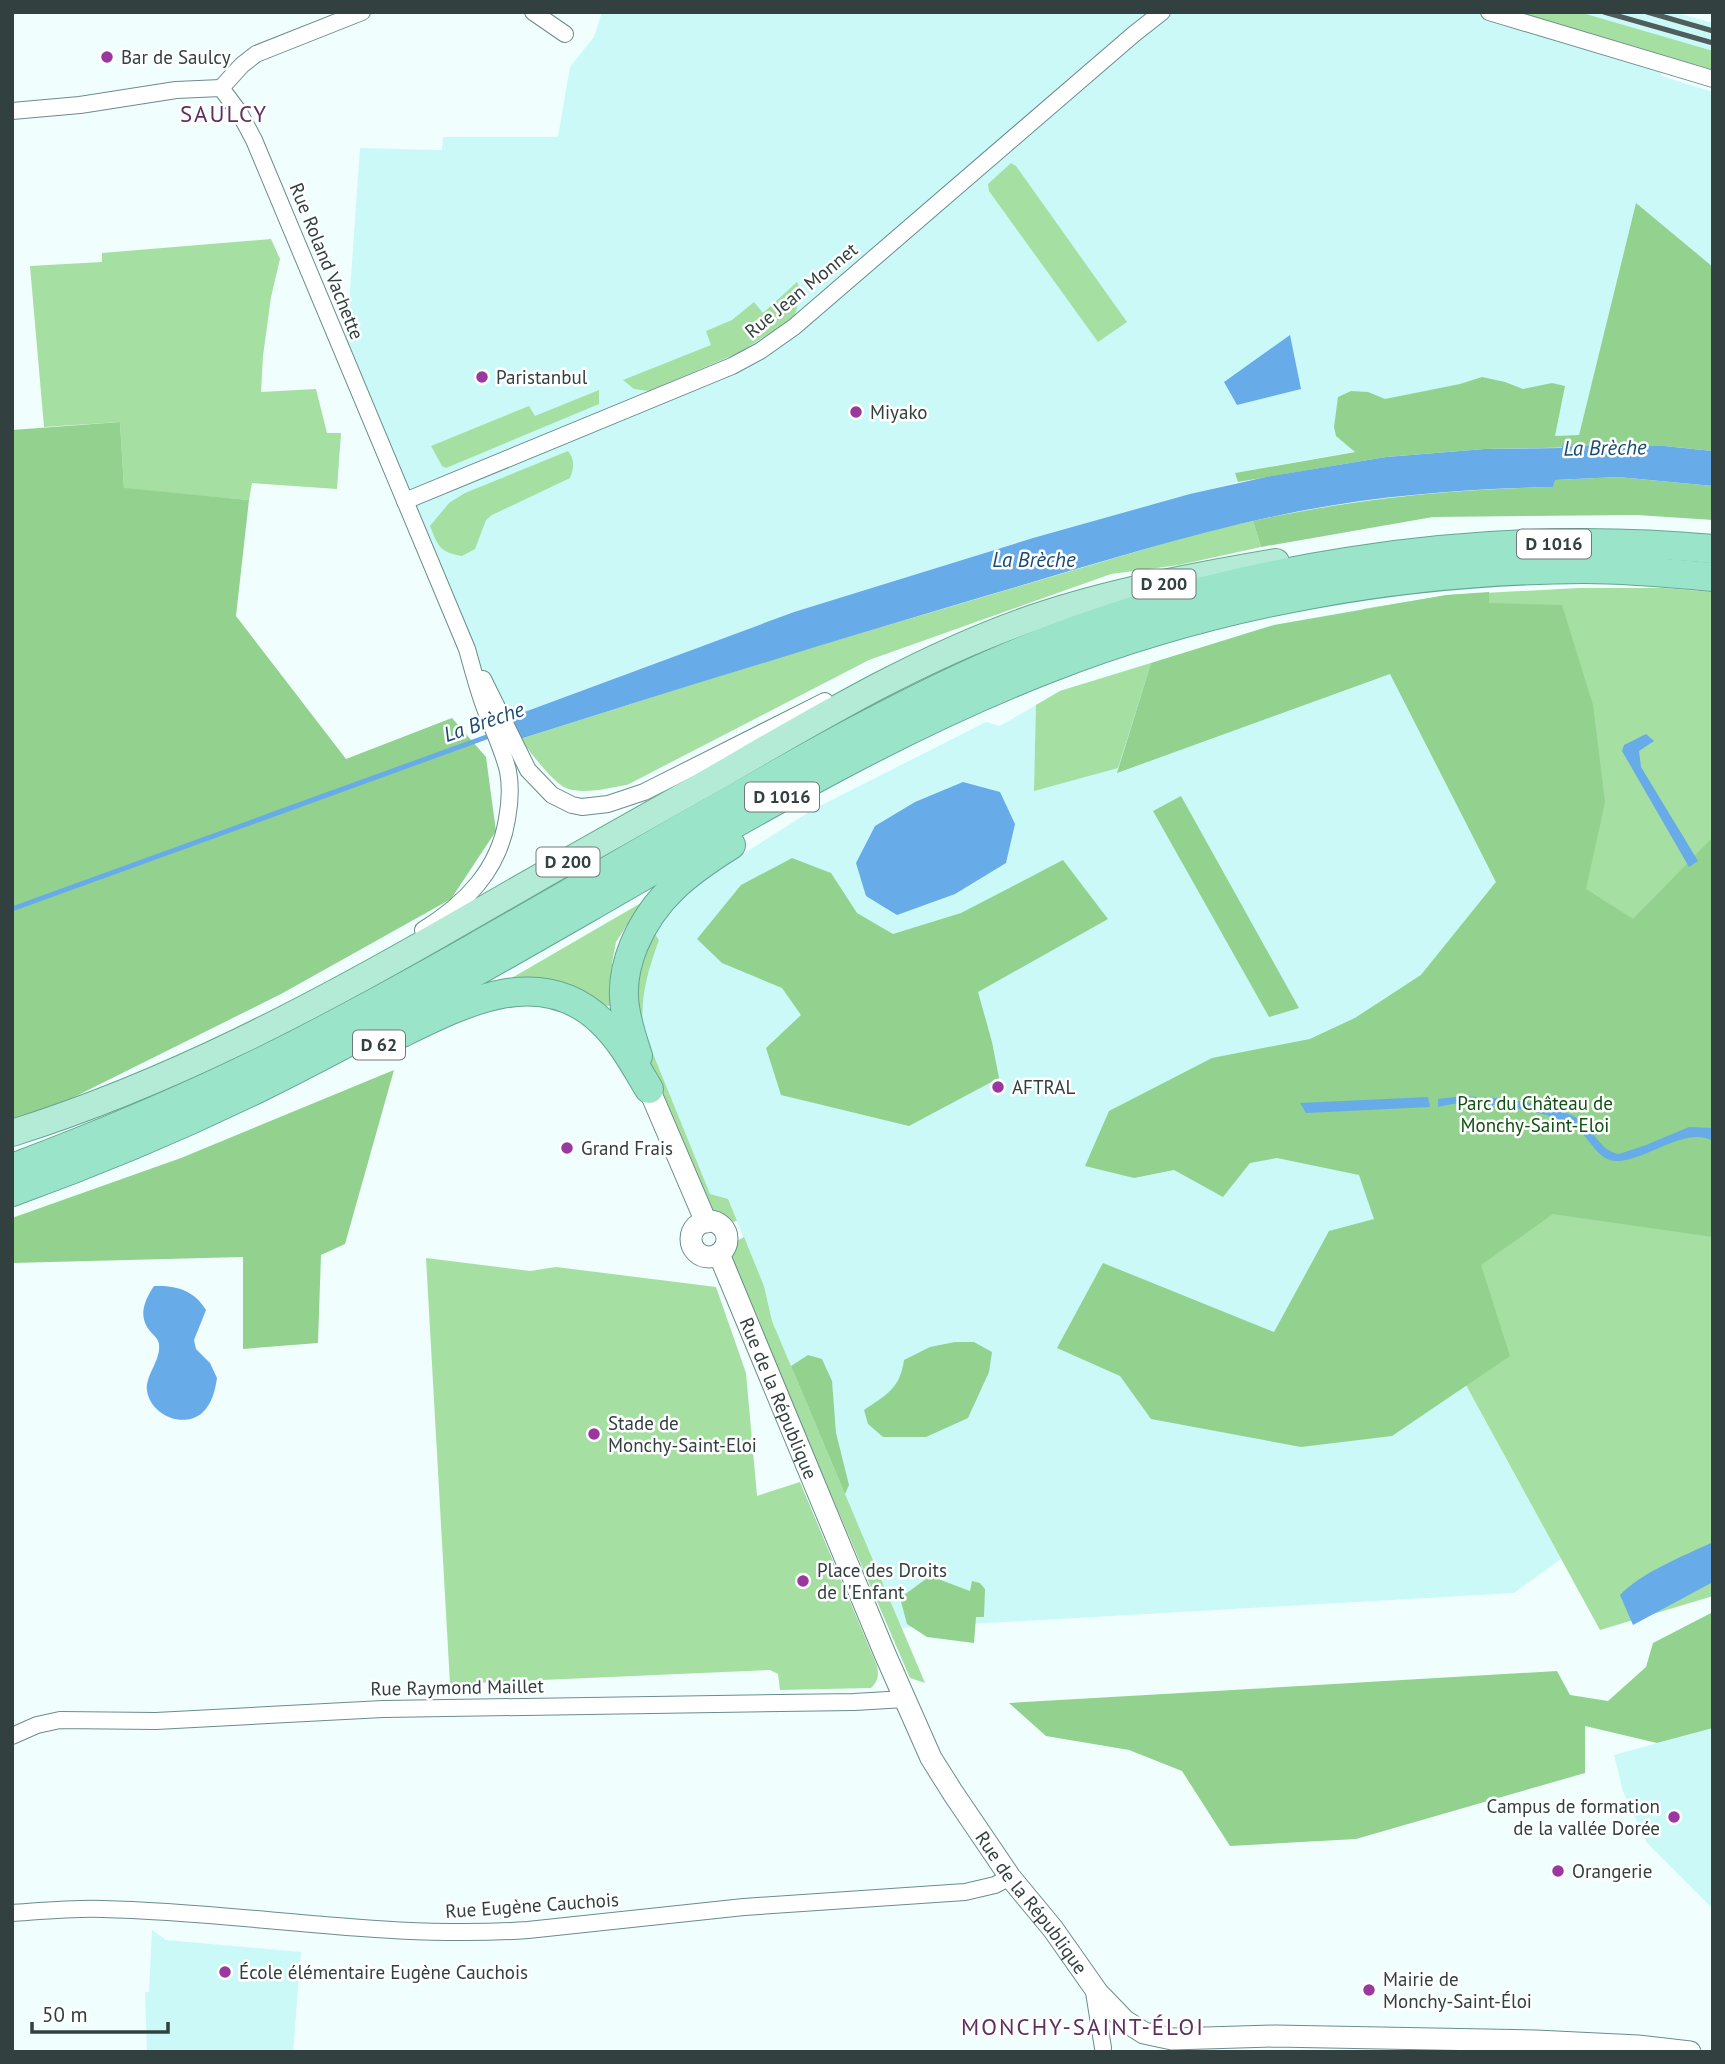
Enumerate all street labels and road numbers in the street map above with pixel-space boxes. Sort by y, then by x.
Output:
street label: Rue Roland Vachette [285,179,369,343]
street label: Rue Jean Monnet [740,237,863,343]
road number: D 1016 [1517,530,1591,558]
road number: D 200 [1132,570,1196,598]
road number: D 1016 [745,782,819,812]
road number: D 200 [536,848,600,876]
road number: D 62 [353,1030,405,1060]
street label: Rue de la République [735,1314,823,1482]
street label: Rue Raymond Maillet [370,1673,545,1701]
street label: Rue de la République [970,1826,1093,1979]
street label: Rue Eugène Cauchois [444,1887,620,1923]

